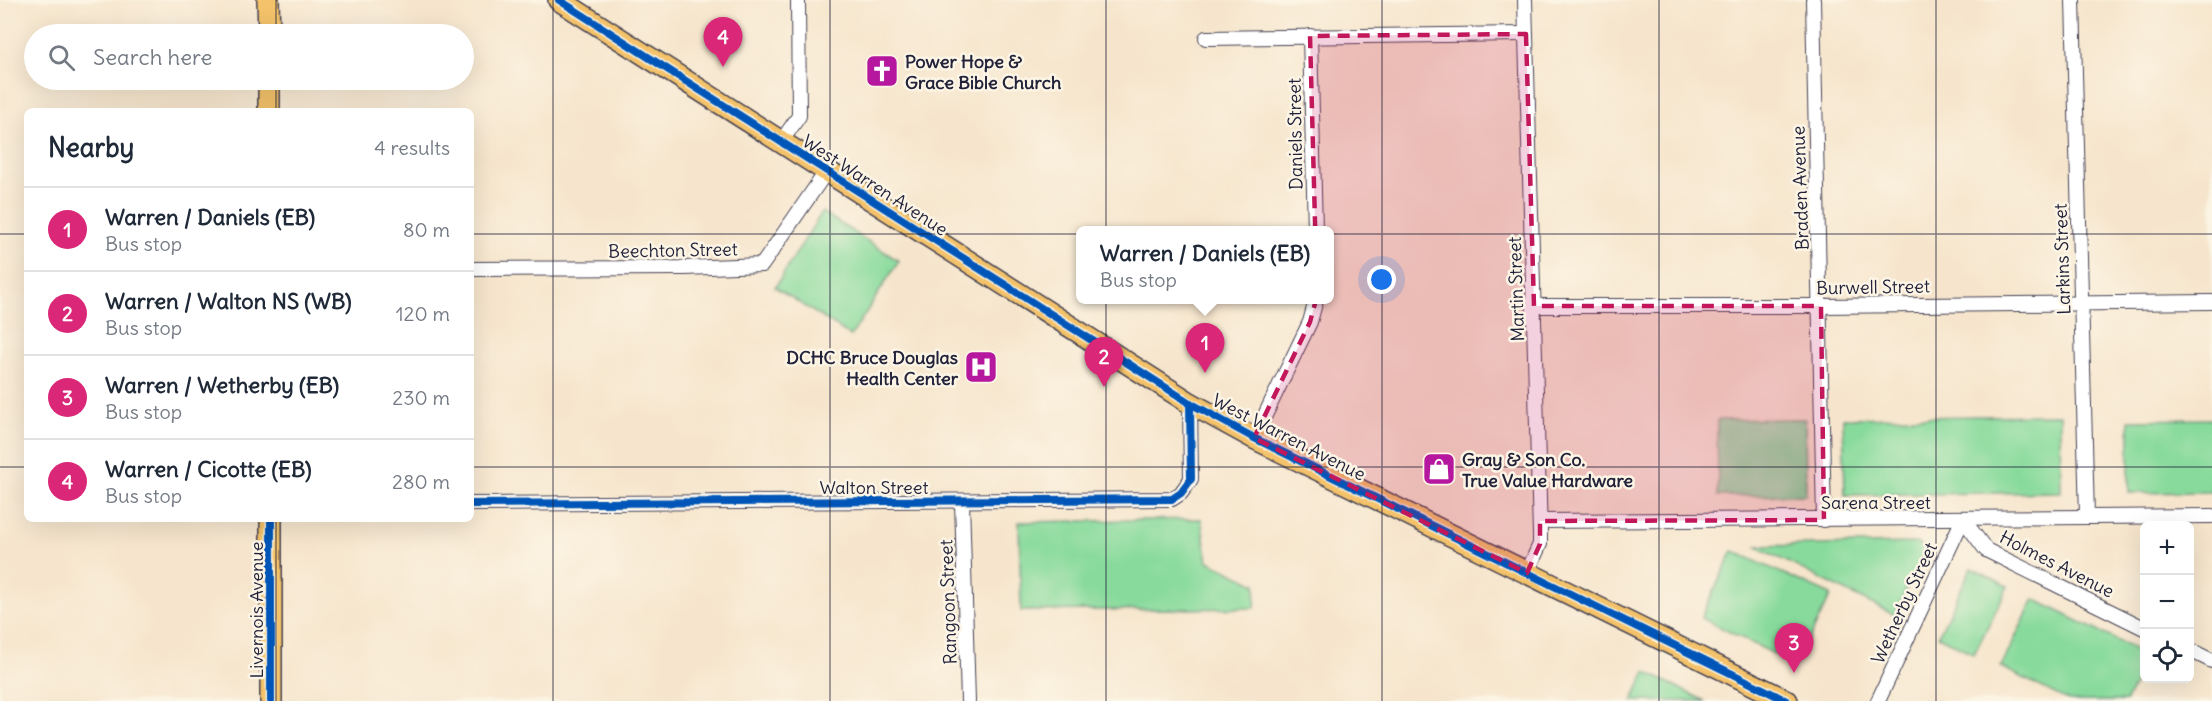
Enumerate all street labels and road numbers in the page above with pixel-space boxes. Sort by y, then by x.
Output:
street label: Daniels Street [1283,78,1307,190]
street label: Braden Avenue [1786,125,1814,251]
street label: West Warren Avenue [798,129,952,241]
street label: Larkins Street [2049,203,2075,315]
street label: Martin Street [1503,236,1529,342]
street label: Beechton Street [608,237,738,263]
street label: Burwell Street [1816,275,1930,299]
street label: West Warren Avenue [1209,388,1369,486]
street label: Walton Street [819,476,929,499]
street label: Sarena Street [1821,491,1931,514]
street label: Holmes Avenue [1996,525,2118,603]
street label: Rangoon Street [934,539,962,665]
street label: Wetherby Street [1866,539,1942,667]
street label: Livernois Avenue [245,542,268,678]

